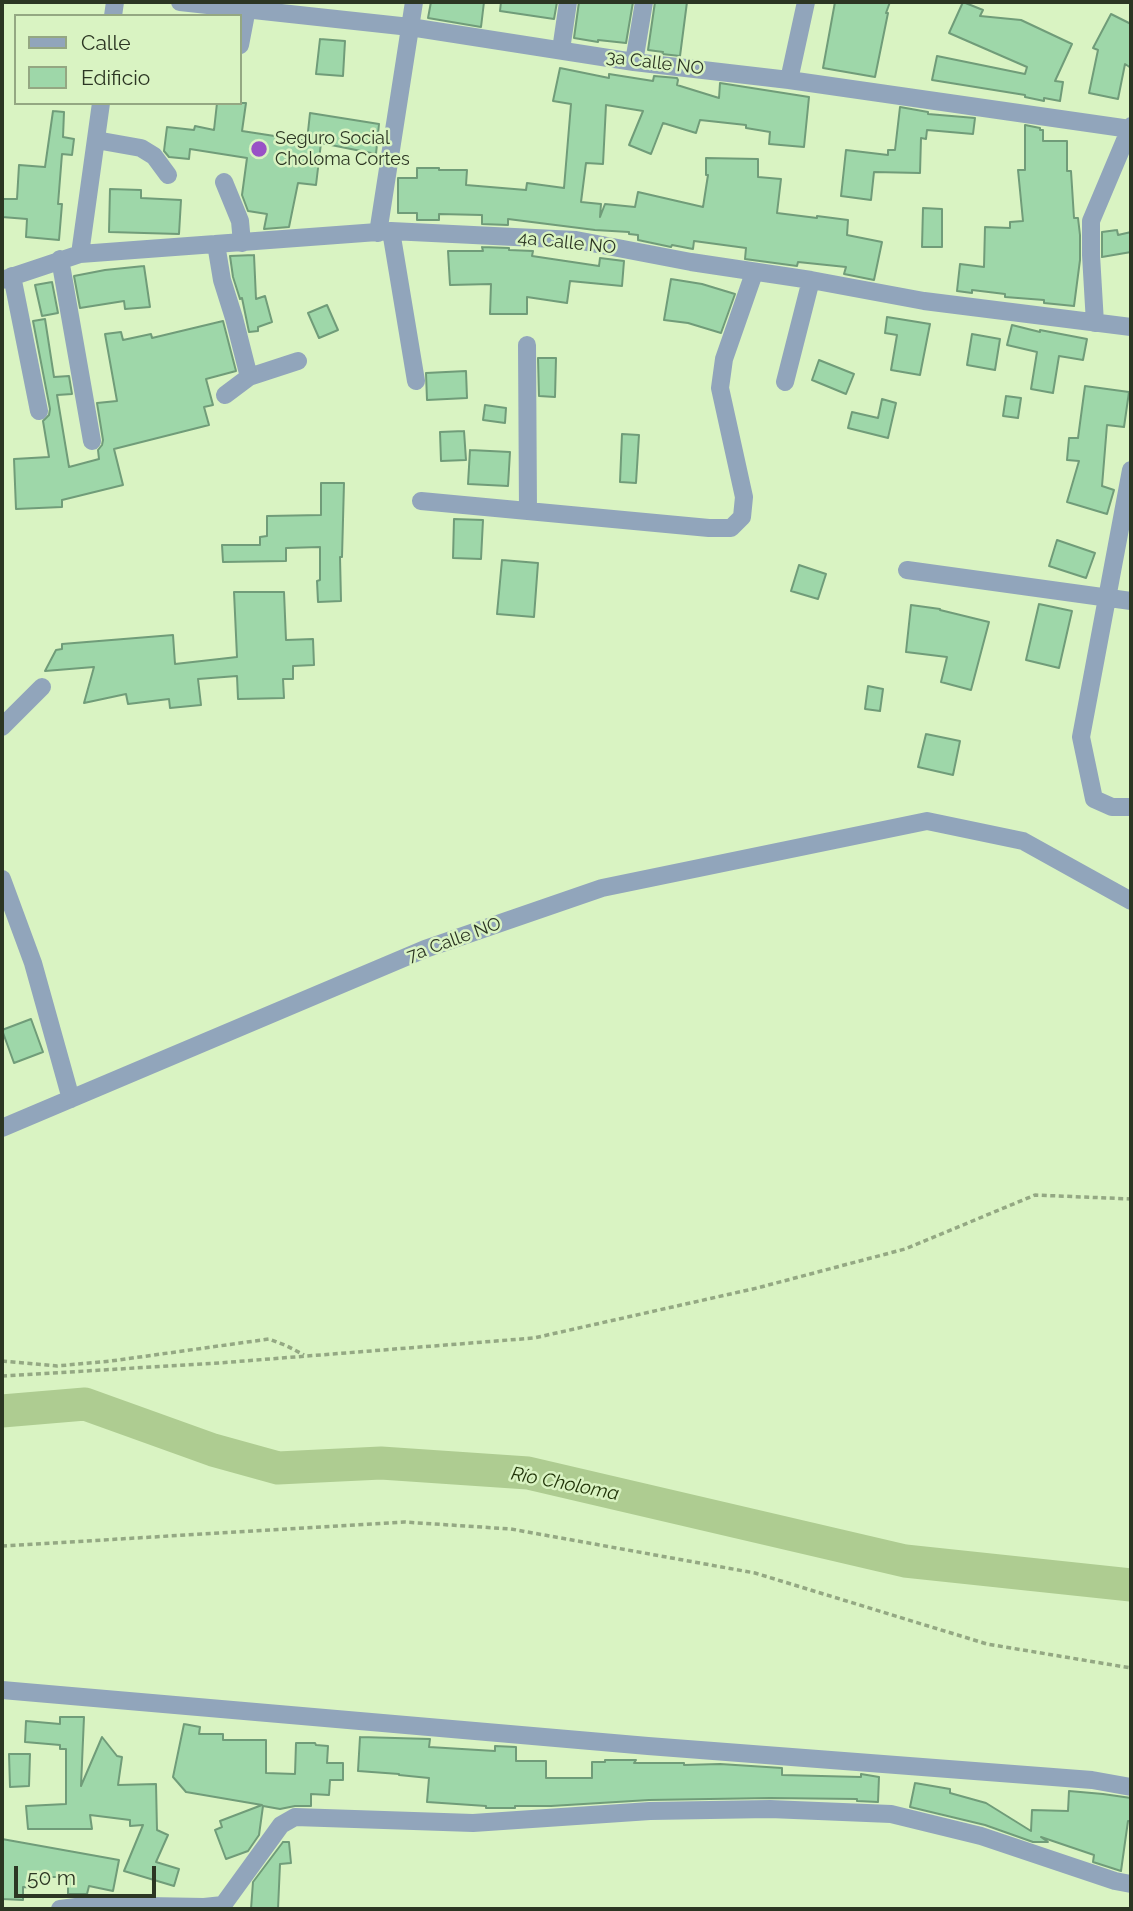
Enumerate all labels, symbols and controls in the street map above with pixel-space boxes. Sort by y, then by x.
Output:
legend [14,14,242,105]
text: Calle [81,30,131,55]
street label: 3a Calle NO [605,46,705,80]
text: Edificio [81,65,150,90]
place label: Seguro Social Choloma Cortes [275,128,410,170]
marker: Seguro Social Choloma Cortes [249,139,269,159]
street label: 4a Calle NO [517,227,617,259]
street label: 7a Calle NO [404,913,504,967]
water label: Río Choloma [509,1462,621,1506]
scale bar [18,1852,159,1896]
text: 50 m [27,1865,76,1890]

